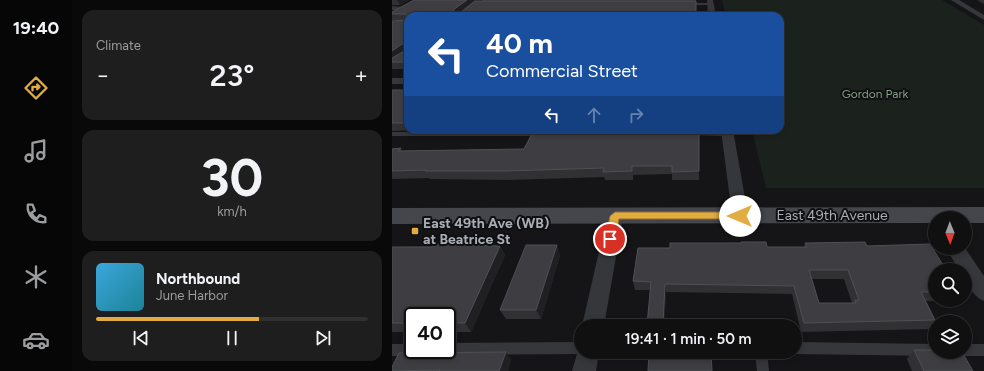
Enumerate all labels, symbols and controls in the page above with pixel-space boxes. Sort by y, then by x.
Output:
text: 19:40 [13,17,59,39]
text: 40 m [486,26,553,60]
icon: left [420,28,472,80]
text: Climate [96,38,141,53]
text: 23° [210,57,254,94]
text: Commercial Street [486,60,638,82]
text: − [96,62,110,89]
text: + [354,62,368,89]
icon: directions [22,74,50,102]
park label: Gordon Park [842,87,908,101]
icon: left [541,104,563,126]
icon: ahead [583,104,605,126]
icon: right [625,104,647,126]
icon: music [22,137,50,165]
text: 30 [201,147,263,209]
position arrow [719,195,761,237]
icon: phone [22,200,50,228]
text: km/h [217,204,247,219]
street label: East 49th Avenue [776,207,888,224]
north arrow [928,211,972,255]
map controls [928,211,972,359]
place label: East 49th Ave (WB) at Beatrice St [423,215,549,248]
pin [593,222,627,256]
marker: East 49th Ave (WB) at Beatrice St [410,226,420,236]
icon: arrive [599,228,621,250]
icon: climate [22,263,50,291]
button: search [928,263,972,307]
text: Northbound [156,270,240,288]
text: June Harbor [156,288,228,303]
speed limit sign: 40 [404,307,456,359]
button: layers [928,315,972,359]
icon: car [22,326,50,354]
icon: previous [130,327,152,349]
icon: pause [221,327,243,349]
icon: next [312,327,334,349]
text: 19:41 · 1 min · 50 m [624,330,752,348]

